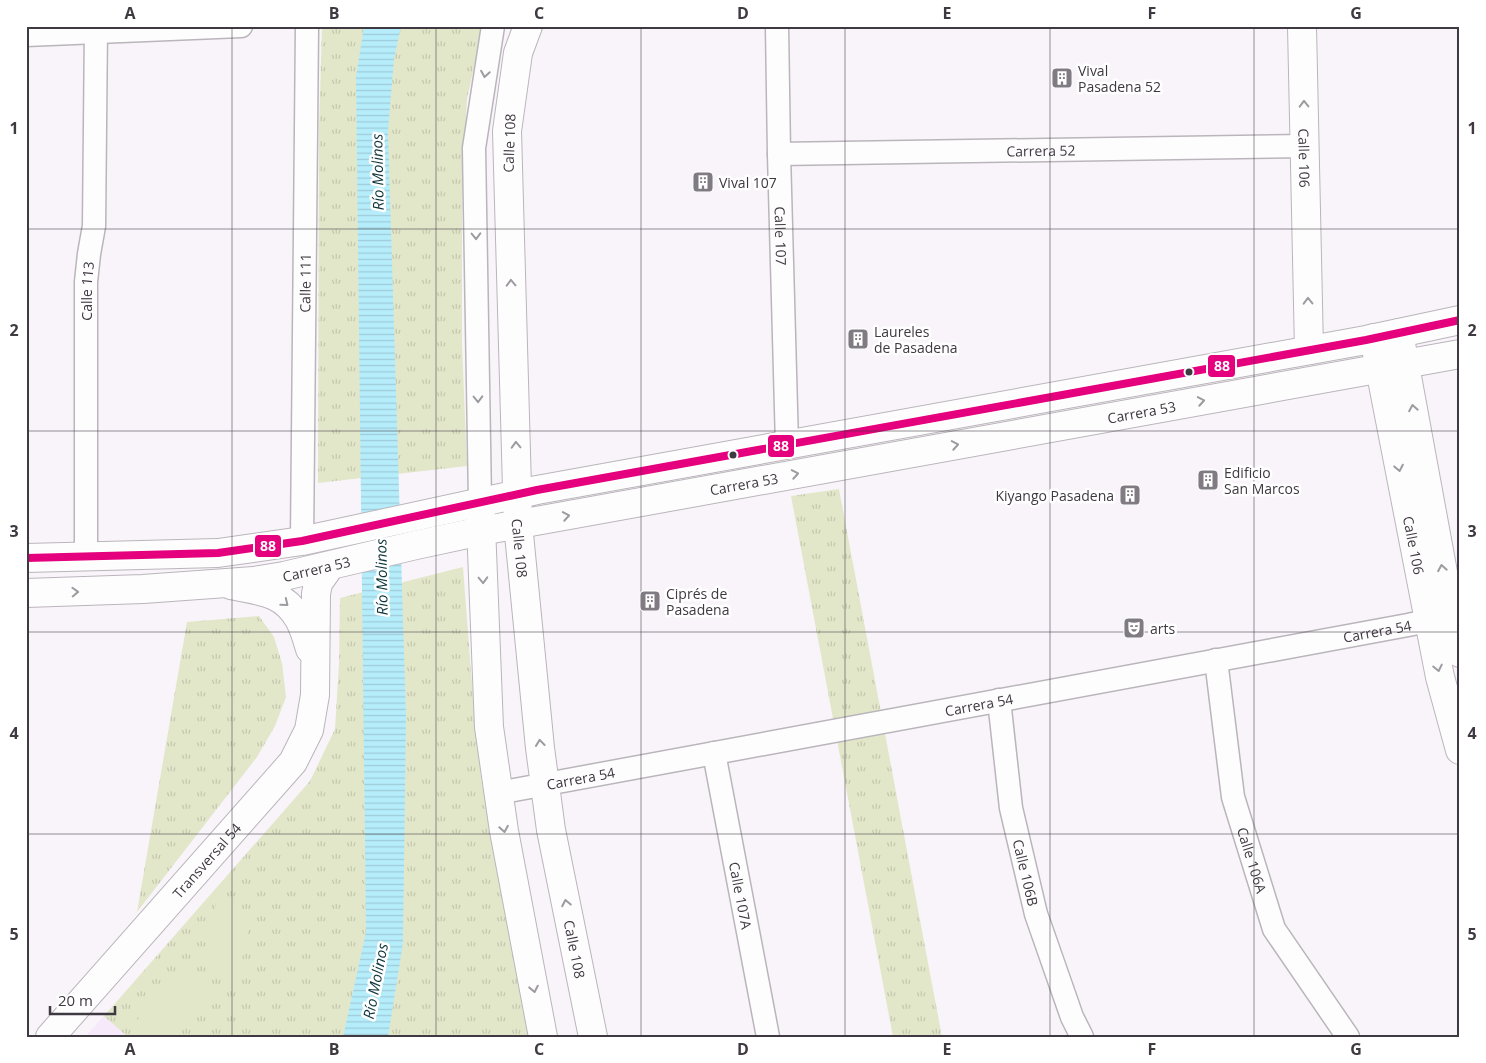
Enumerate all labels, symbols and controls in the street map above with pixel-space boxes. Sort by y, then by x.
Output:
text: A [124,2,136,24]
text: B [329,2,339,24]
text: C [534,2,544,24]
text: D [737,2,749,24]
text: E [943,2,952,24]
text: F [1148,2,1156,24]
text: G [1350,2,1362,24]
place label: Vival Pasadena 52 [1078,61,1161,96]
building icon: Vival Pasadena 52 [1050,66,1074,90]
one-way arrow [481,70,491,79]
one-way arrow [1299,100,1309,108]
street label: Calle 108 [498,113,520,173]
text: 1 [9,117,19,139]
text: 1 [1467,117,1477,139]
street label: Calle 106 [1295,128,1315,188]
water label: Río Molinos [366,133,388,211]
street label: Carrera 52 [1006,140,1076,160]
building icon: Vival 107 [691,170,715,194]
place label: Vival 107 [719,173,777,192]
street label: Calle 107 [771,206,792,266]
one-way arrow [471,232,481,240]
street label: Calle 111 [295,253,314,313]
street label: Calle 113 [76,260,98,321]
one-way arrow [506,278,516,286]
one-way arrow [1303,297,1313,305]
text: 2 [9,319,19,341]
text: 2 [1467,319,1477,341]
place label: Laureles de Pasadena [874,322,958,357]
building icon: Laureles de Pasadena [846,327,870,351]
line badge: 88 [1207,354,1236,378]
text: 88 [1214,356,1230,375]
unlabelled marker [1184,367,1194,377]
one-way arrow [473,395,484,403]
street label: Carrera 53 [1106,396,1177,427]
one-way arrow [1196,396,1205,406]
one-way arrow [1408,404,1418,413]
line badge: 88 [767,434,795,458]
text: 88 [773,436,789,455]
one-way arrow [511,441,521,448]
one-way arrow [950,441,959,451]
unlabelled marker [728,450,738,460]
place label: Edificio San Marcos [1224,463,1300,498]
one-way arrow [1393,463,1404,472]
street label: Carrera 53 [708,468,780,499]
building icon: Edificio San Marcos [1196,468,1220,492]
one-way arrow [790,470,799,480]
building icon: Kiyango Pasadena [1118,483,1142,507]
place label: Kiyango Pasadena [995,486,1114,505]
one-way arrow [561,511,570,521]
street label: Calle 106 [1399,514,1429,576]
street label: Calle 108 [508,518,533,579]
text: 3 [9,520,19,542]
text: 3 [1467,520,1477,542]
line badge: 88 [254,534,282,558]
text: 88 [260,536,276,555]
water label: Río Molinos [370,538,392,616]
street label: Carrera 53 [281,551,352,586]
one-way arrow [1438,564,1448,572]
one-way arrow [478,576,488,584]
place label: Ciprés de Pasadena [666,584,729,619]
one-way arrow [71,586,79,597]
building icon: Ciprés de Pasadena [638,589,662,613]
one-way arrow [279,597,288,605]
street label: Carrera 54 [1341,615,1413,646]
theatre icon: arts [1122,616,1146,640]
place label: arts [1150,619,1175,638]
one-way arrow [1432,663,1443,672]
street label: Carrera 54 [943,689,1015,720]
text: 4 [9,722,19,744]
text: 4 [1467,722,1477,744]
one-way arrow [535,739,546,747]
street label: Carrera 54 [545,762,616,793]
street label: Transversal 54 [168,818,245,902]
one-way arrow [499,824,509,833]
street label: Calle 106A [1233,825,1272,895]
street label: Calle 106B [1009,837,1043,908]
street label: Calle 107A [725,860,757,931]
one-way arrow [561,899,572,908]
street label: Calle 108 [560,918,590,980]
text: 5 [9,923,19,945]
text: 5 [1467,923,1477,945]
water label: Río Molinos [358,941,392,1021]
scale bar [50,983,115,1015]
one-way arrow [528,984,539,993]
text: 20 m [58,990,93,1010]
text: A [124,1038,136,1060]
text: B [329,1038,339,1060]
text: C [534,1038,544,1060]
text: D [737,1038,749,1060]
text: E [943,1038,952,1060]
text: F [1148,1038,1156,1060]
text: G [1350,1038,1362,1060]

